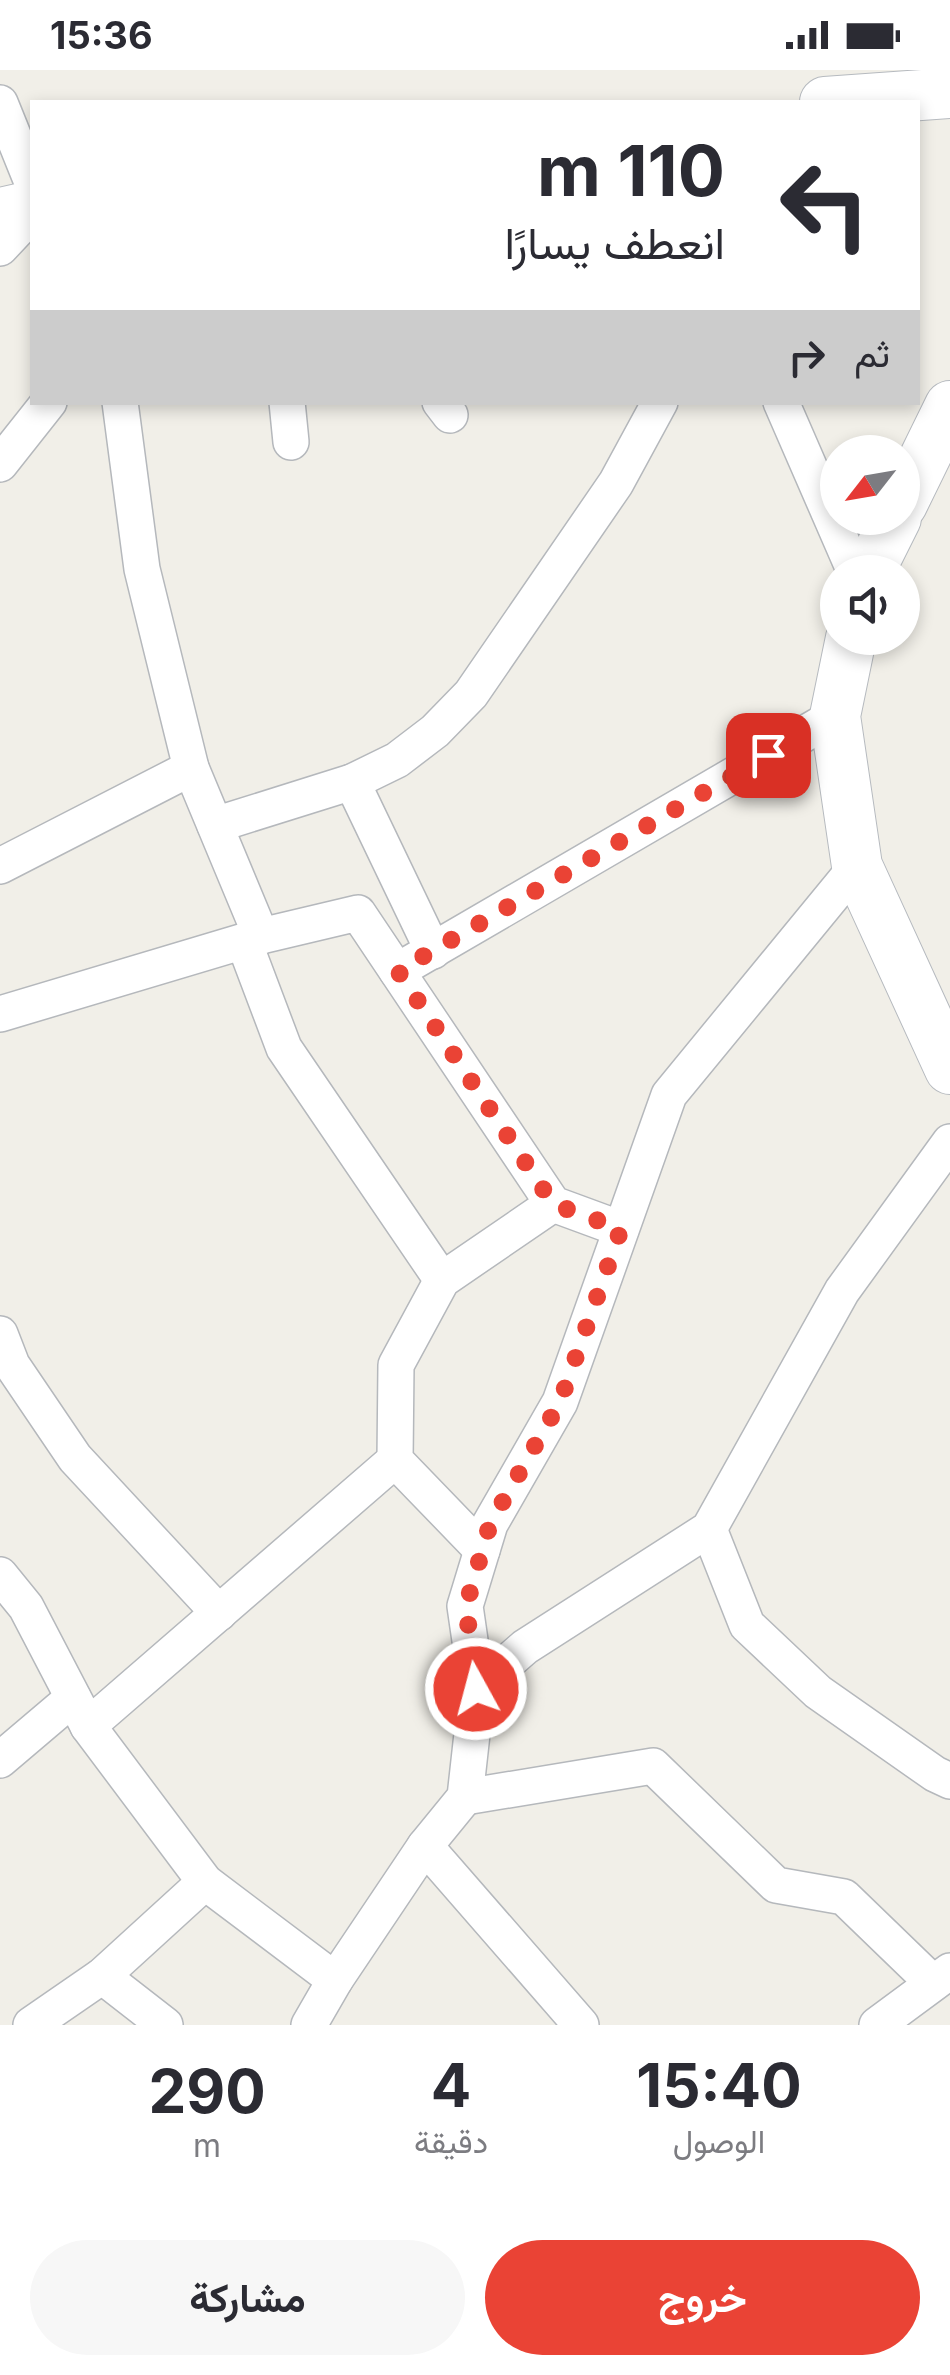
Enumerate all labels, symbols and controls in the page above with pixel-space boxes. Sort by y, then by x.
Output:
text: 15:36 [50,12,153,58]
text: 110 m [537,128,725,213]
icon: left [760,140,890,270]
text: انعطف يسارًا [505,215,725,270]
icon: right [779,330,834,385]
text: ثم [854,330,890,376]
north arrow [820,435,920,535]
map controls [820,435,920,655]
button: sound [820,555,920,655]
pin [726,713,811,798]
icon: arrive [741,728,796,783]
position arrow [424,1637,528,1741]
text: 4 [431,2049,471,2121]
text: 15:40 [636,2049,802,2121]
text: 290 [148,2055,266,2127]
text: دقيقة [414,2122,488,2161]
text: الوصول [673,2122,765,2161]
text: m [193,2126,221,2165]
button: مشاركة [30,2240,465,2355]
button: خروج [485,2240,920,2355]

